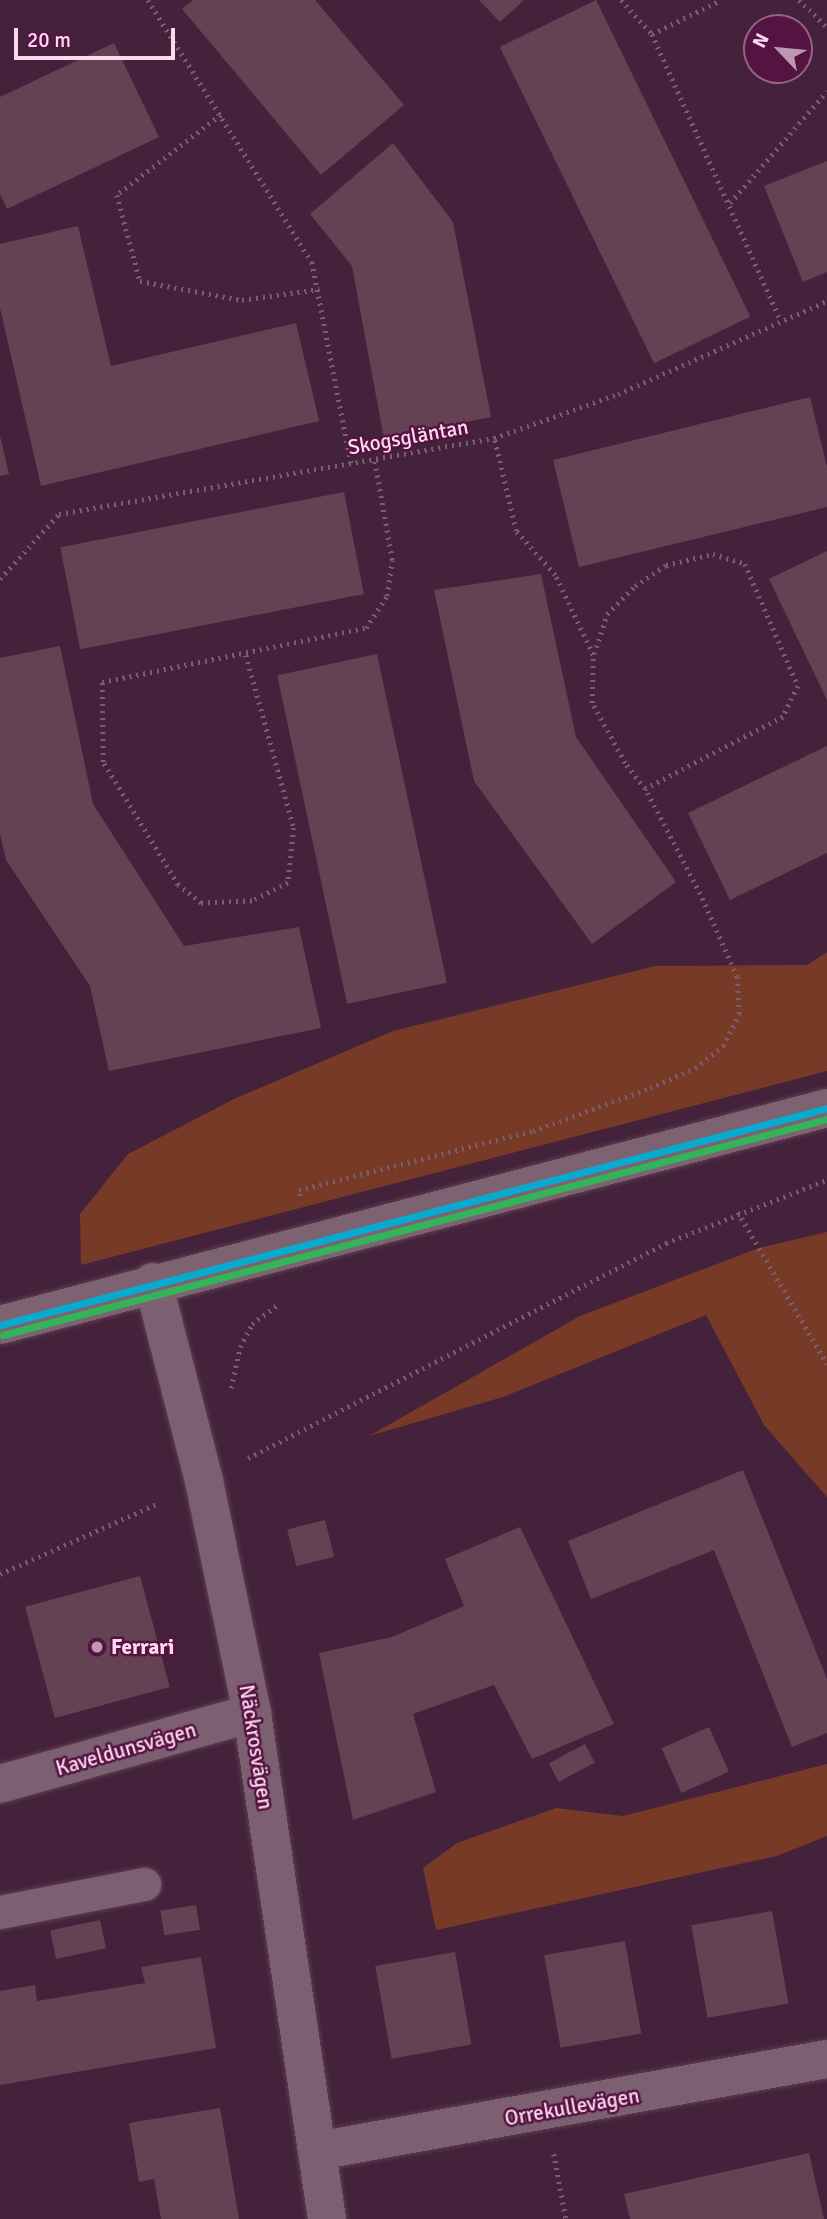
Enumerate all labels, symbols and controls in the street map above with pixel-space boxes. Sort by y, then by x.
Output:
scale bar [18,14,178,58]
north arrow [743,14,813,84]
text: 20 m [27,27,71,53]
text: N [747,29,775,52]
street label: Skogsgläntan [346,414,470,460]
place label: Ferrari [111,1634,174,1660]
marker: Ferrari [89,1639,105,1655]
street label: Näckrosvägen [234,1683,278,1811]
street label: Kaveldunsvägen [53,1717,199,1781]
street label: Orrekullevägen [503,2083,641,2131]

